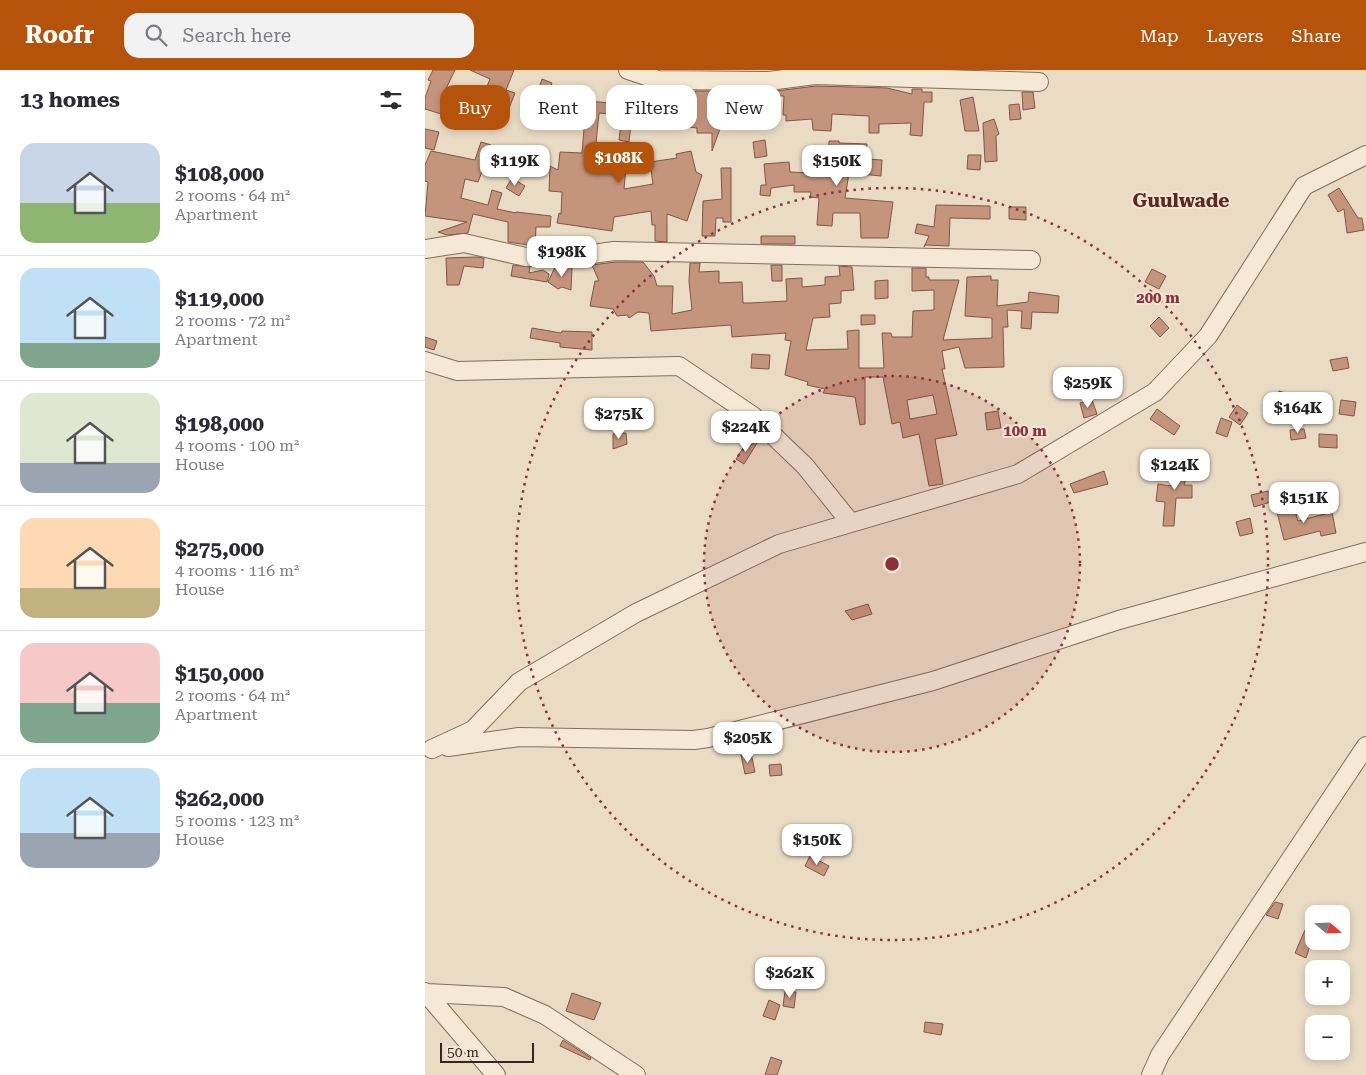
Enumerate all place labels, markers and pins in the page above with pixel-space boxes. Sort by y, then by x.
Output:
pin: $108K [584,142,654,184]
pin: $119K [480,144,550,187]
pin: $150K [802,144,872,187]
pin: $198K [527,236,597,278]
pin: $259K [1053,366,1123,409]
pin: $164K [1263,392,1333,434]
pin: $275K [584,398,654,440]
pin: $224K [711,410,781,453]
pin: $124K [1140,448,1210,491]
pin: $151K [1269,482,1339,524]
centre of rings [883,555,901,573]
pin: $205K [713,722,783,764]
pin: $150K [782,824,852,866]
pin: $262K [755,956,825,999]

